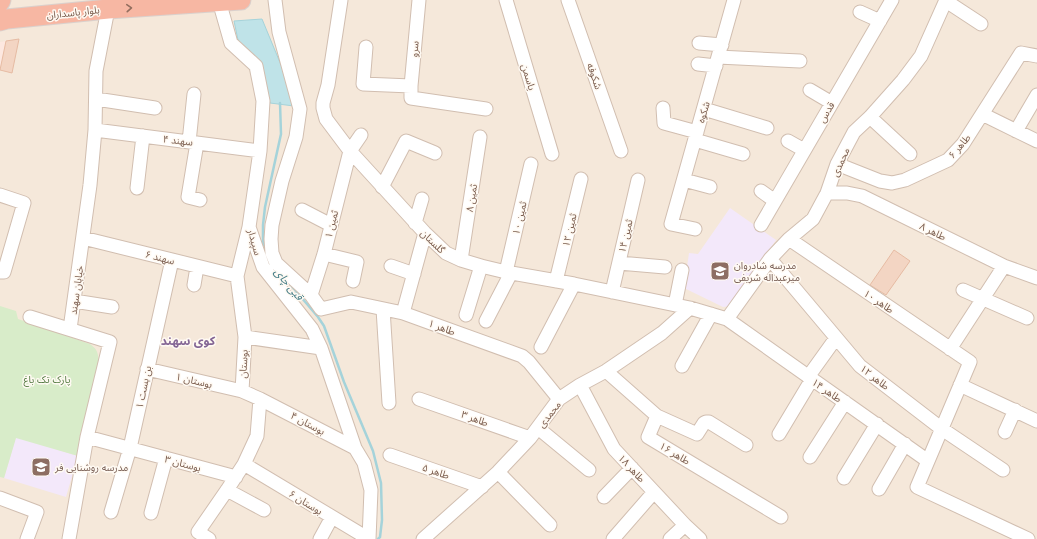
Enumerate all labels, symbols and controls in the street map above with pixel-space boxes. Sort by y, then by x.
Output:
one-way arrow [126,3,132,12]
street label: بلوار پاسداران [46,4,101,22]
street label: سرو [408,40,422,58]
street label: شکوفه [584,62,604,91]
street label: یاسمن [519,63,538,92]
street label: شکوه [695,100,713,124]
street label: قدس [816,100,837,124]
street label: طاهر ۶ [946,132,973,161]
street label: سهند ۴ [162,133,194,148]
street label: محمدی [829,146,852,178]
street label: ثمین ۸ [464,183,479,213]
street label: ثمین ۱۰ [510,200,529,236]
street label: ثمین ۱ [323,209,340,239]
street label: ثمین ۱۲ [560,212,579,248]
street label: ثمین ۱۴ [616,218,635,254]
street label: طاهر ۸ [917,220,948,244]
street label: سپیدار [244,227,264,257]
street label: گلستان [418,227,448,256]
street label: سهند ۶ [144,248,176,267]
school or university icon: مدرسه شادروان میرعبداله شریفی [709,260,731,282]
place label: مدرسه شادروان میرعبداله شریفی [734,260,800,284]
street label: خیابان سهند [68,265,85,315]
water label: قبی چای [271,266,306,304]
street label: طاهر ۱۰ [861,287,896,316]
street label: طاهر ۱ [426,318,457,338]
district label: کوی سهند [161,334,216,348]
street label: بوستان [237,349,251,379]
street label: طاهر ۱۲ [857,363,891,393]
street label: بن بست ۱ [134,364,153,409]
street label: بوستان ۱ [174,371,214,391]
park label: پارک تک باغ [24,374,70,387]
street label: طاهر ۱۴ [809,376,844,406]
street label: محمدی [536,399,563,430]
street label: طاهر ۳ [459,409,490,429]
street label: بوستان ۴ [288,410,327,438]
street label: طاهر ۱۶ [657,440,692,468]
street label: طاهر ۱۸ [615,452,647,485]
street label: بوستان ۳ [163,453,203,475]
school or university icon: مدرسه روشنایی فر [30,456,52,478]
place label: مدرسه روشنایی فر [54,462,128,474]
street label: طاهر ۵ [421,462,451,482]
street label: بوستان ۶ [286,488,325,518]

